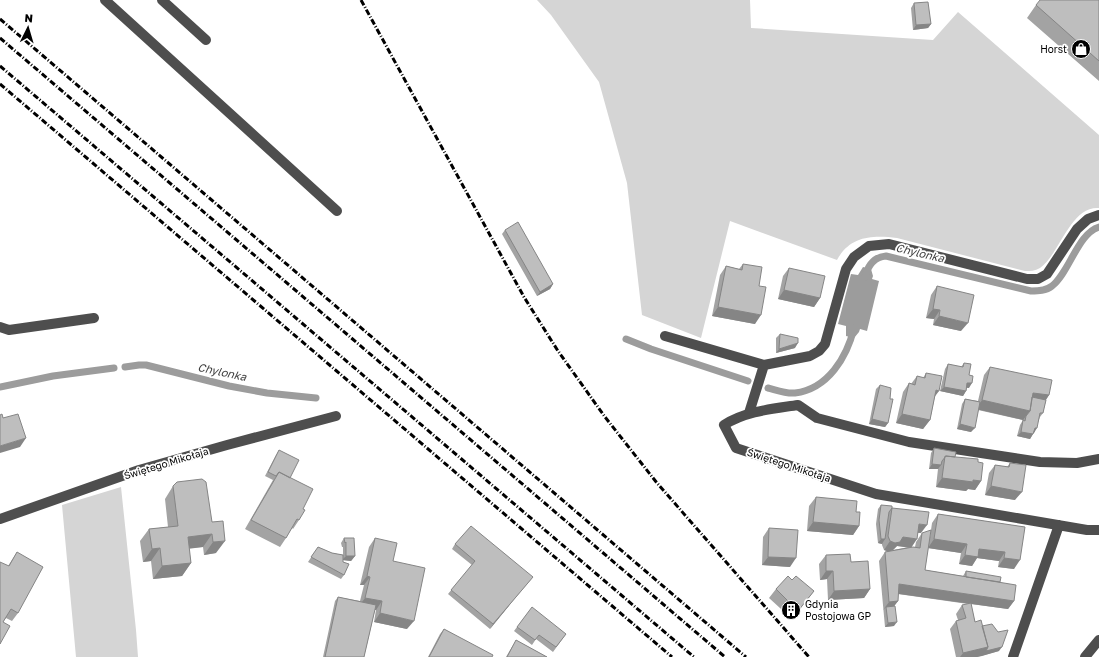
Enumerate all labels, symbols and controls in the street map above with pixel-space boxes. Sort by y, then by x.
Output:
north arrow [8,8,48,48]
text: N [24,11,34,24]
shop icon: Horst [1070,38,1092,60]
place label: Horst [1040,43,1067,55]
water label: Chylonka [894,241,946,266]
water label: Chylonka [196,360,248,384]
street label: Świętego Mikołaja [122,444,210,482]
street label: Świętego Mikołaja [746,445,833,484]
place label: Gdynia Postojowa GP [805,598,871,622]
building icon: Gdynia Postojowa GP [780,599,802,621]

